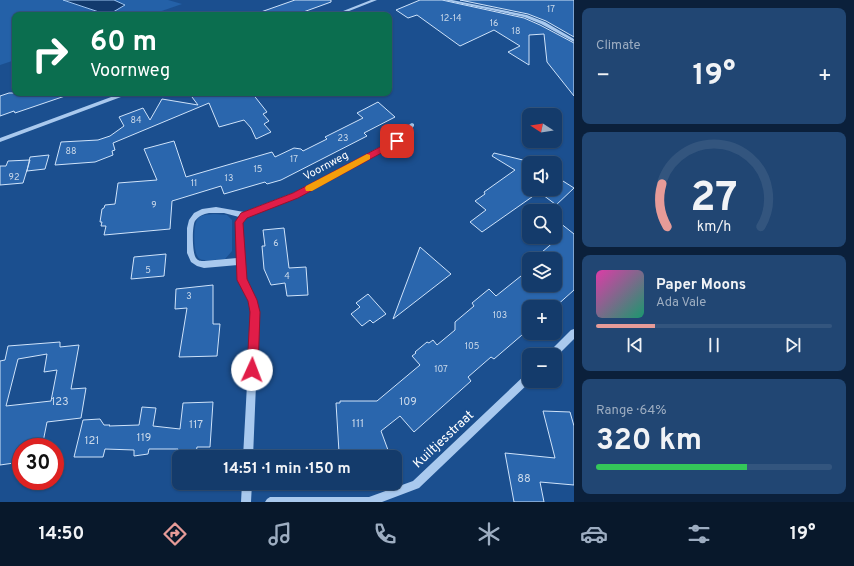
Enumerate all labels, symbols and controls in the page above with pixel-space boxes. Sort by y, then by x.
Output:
house number: 17 [547,4,555,15]
house number: 12-14 [440,13,462,24]
house number: 16 [490,18,498,29]
text: 60 m [90,25,157,61]
house number: 18 [512,26,520,37]
icon: right [24,28,76,80]
text: Climate [596,38,641,54]
text: 19° [693,58,735,95]
text: Voornweg [90,60,170,83]
text: − [596,63,610,90]
text: + [818,63,832,90]
north arrow [522,108,562,148]
map controls [522,108,562,388]
house number: 84 [130,115,142,126]
pin [380,124,414,158]
icon: arrive [386,130,408,152]
house number: 23 [338,133,348,144]
house number: 88 [66,146,77,157]
street label: Voornweg [301,148,351,184]
house number: 17 [290,154,298,165]
button: sound [522,156,562,196]
house number: 15 [254,164,262,175]
house number: 92 [9,172,19,183]
house number: 13 [225,173,233,184]
text: 27 [690,173,738,226]
house number: 11 [191,178,197,189]
house number: 9 [151,200,157,211]
button: search [522,204,562,244]
text: km/h [697,218,731,236]
house number: 6 [273,238,279,249]
button: layers [522,252,562,292]
house number: 5 [145,265,151,276]
house number: 4 [284,271,290,282]
text: Paper Moons [656,276,746,295]
house number: 3 [186,291,192,302]
text: Ada Vale [656,295,706,311]
button: + [522,300,562,340]
house number: 103 [493,310,507,321]
icon: previous [624,334,646,356]
icon: pause [703,334,725,356]
icon: next [782,334,804,356]
house number: 105 [465,341,479,352]
button: − [522,348,562,388]
position arrow [231,349,273,391]
house number: 107 [434,364,448,375]
house number: 123 [51,395,69,409]
house number: 109 [399,395,417,409]
text: Range · 64% [596,403,667,419]
street label: Kuiltjesstraat [410,408,478,472]
house number: 111 [352,417,364,431]
house number: 117 [189,418,203,432]
text: 320 km [596,423,702,460]
house number: 119 [137,431,151,445]
house number: 121 [85,434,99,448]
speed limit sign: 30 [12,438,64,490]
text: 14:51 · 1 min · 150 m [223,460,351,479]
house number: 88 [517,472,531,486]
icon: directions [161,520,189,548]
icon: music [266,520,294,548]
icon: phone [371,520,399,548]
icon: climate [475,520,503,548]
icon: car [580,520,608,548]
icon: filters [685,520,713,548]
text: 14:50 [38,523,84,546]
text: 19° [790,523,816,546]

